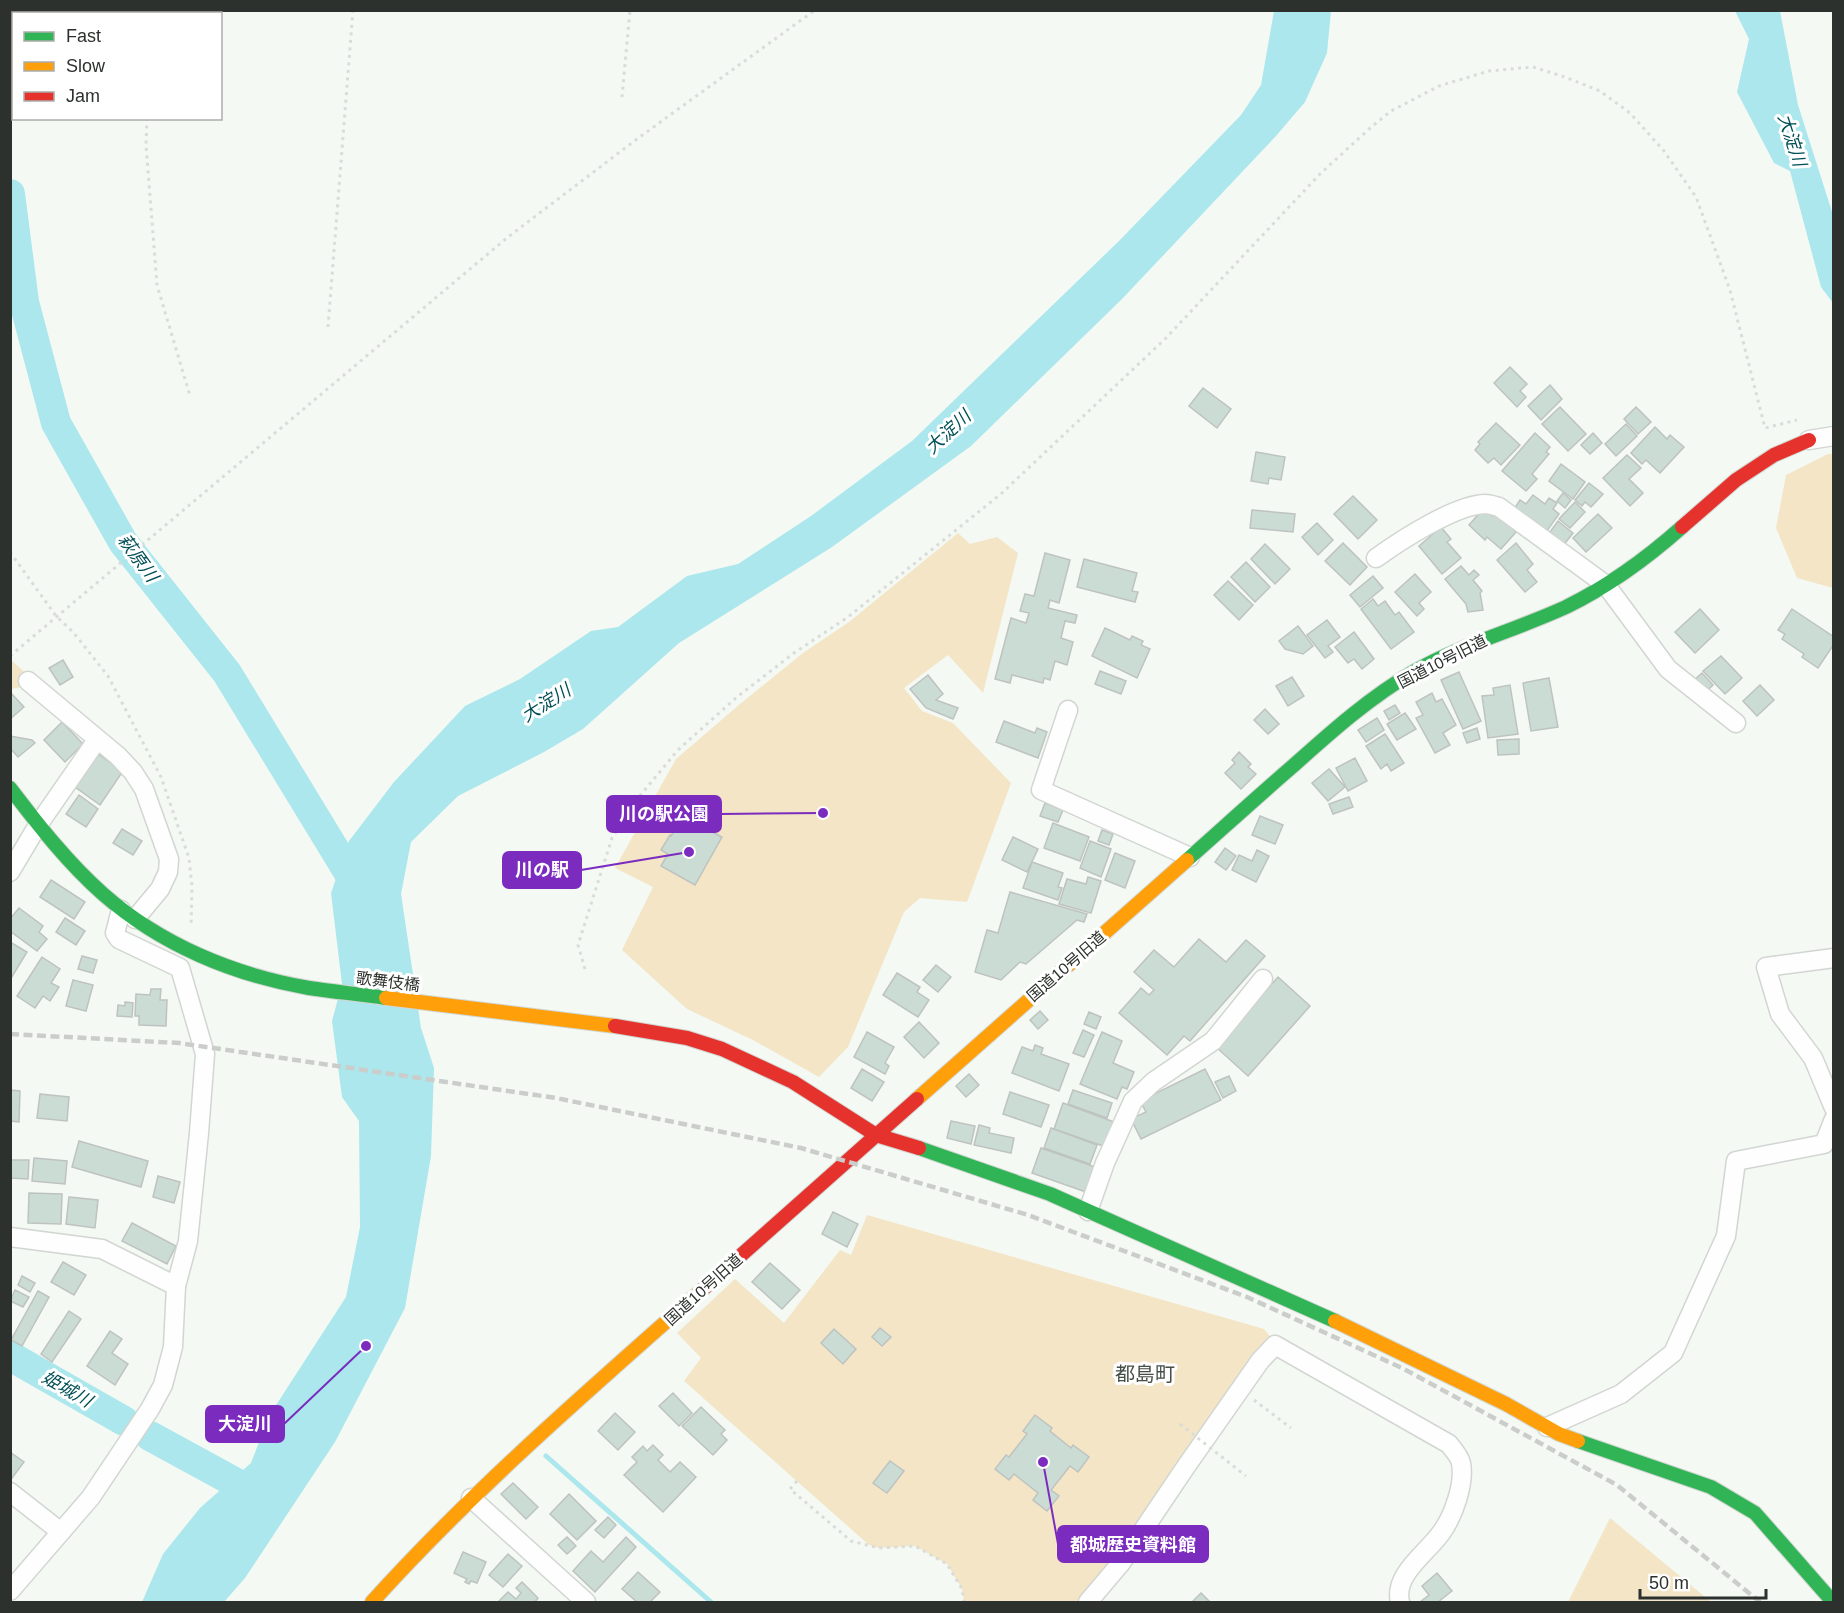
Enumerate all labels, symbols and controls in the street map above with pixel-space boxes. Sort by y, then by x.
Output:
legend [12,12,222,120]
text: Fast [66,26,101,46]
text: Slow [66,56,106,76]
text: Jam [66,86,100,106]
water label: 大淀川 [1774,111,1810,171]
water label: 大淀川 [921,405,976,458]
water label: 萩原川 [114,530,163,587]
street label: 国道10号旧道 [1395,632,1490,691]
water label: 大淀川 [518,679,576,726]
callout: 川の駅公園 [607,796,721,832]
text: 川の駅公園 [619,804,709,824]
callout: 川の駅 [503,852,581,888]
text: 川の駅 [515,860,569,880]
street label: 国道10号旧道 [1024,928,1109,1005]
street label: 歌舞伎橋 [355,969,421,994]
street label: 国道10号旧道 [661,1250,745,1328]
district label: 都島町 [1115,1363,1175,1385]
water label: 姫城川 [39,1367,97,1412]
callout: 大淀川 [206,1406,284,1442]
text: 大淀川 [218,1414,272,1434]
callout: 都城歴史資料館 [1058,1526,1208,1562]
text: 都城歴史資料館 [1070,1535,1196,1555]
scale bar [1640,1562,1766,1600]
text: 50 m [1649,1573,1689,1593]

